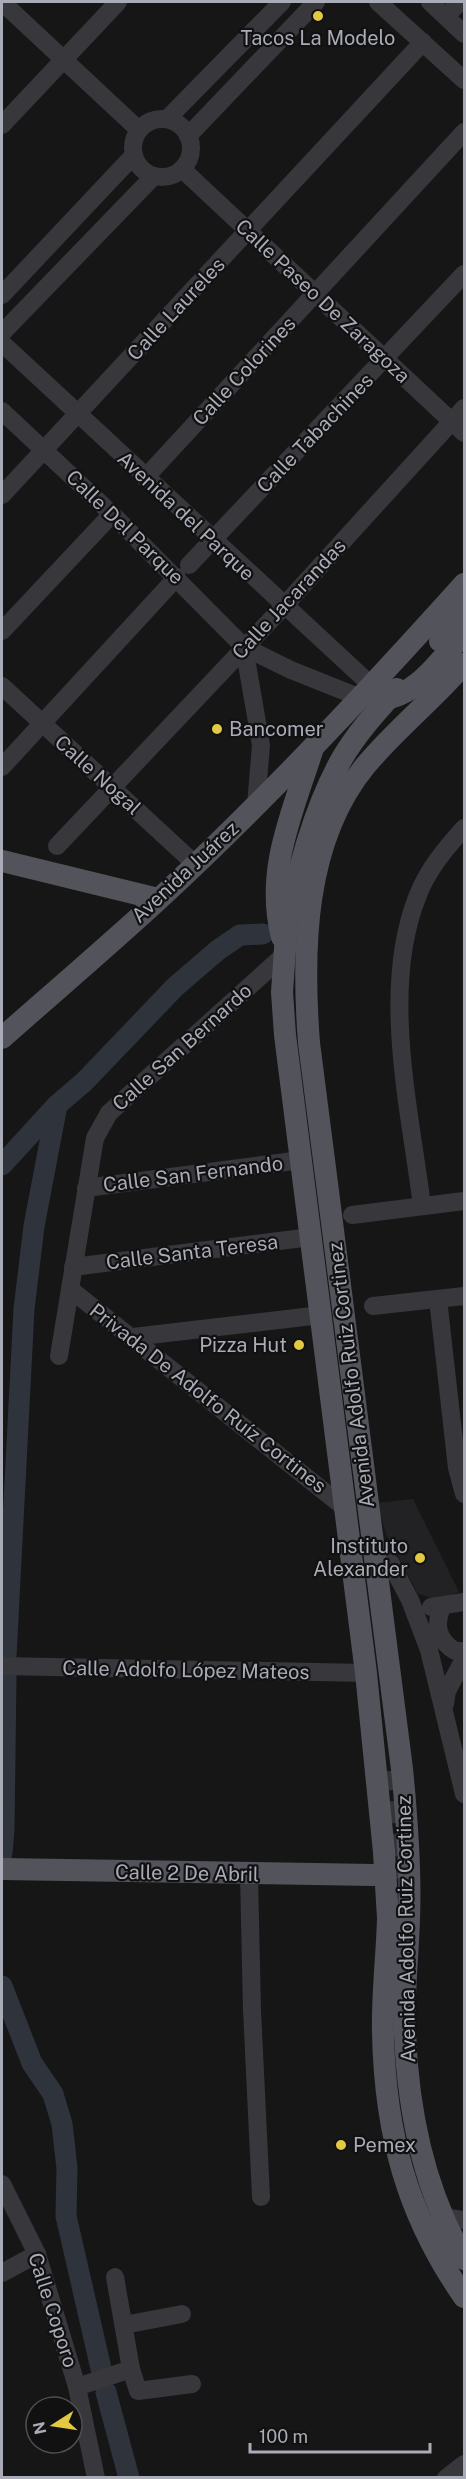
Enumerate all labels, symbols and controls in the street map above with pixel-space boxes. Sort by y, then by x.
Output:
marker: Tacos La Modelo [311,9,325,23]
place label: Tacos La Modelo [241,26,395,50]
street label: Calle Paseo De Zaragoza [231,214,415,388]
street label: Calle Laureles [122,253,230,365]
street label: Calle Colorines [188,312,300,430]
street label: Calle Tabachines [252,368,378,498]
street label: Avenida del Parque [113,446,259,586]
street label: Calle Del Parque [61,465,189,589]
street label: Calle Jacarandas [227,534,351,664]
place label: Bancomer [229,717,324,741]
marker: Bancomer [210,722,224,736]
street label: Calle Nogal [50,730,146,820]
street label: Avenida Juárez [127,816,243,928]
street label: Calle San Bernardo [107,978,257,1116]
street label: Calle San Fernando [102,1151,284,1197]
street label: Calle Santa Teresa [105,1230,279,1274]
street label: Avenida Adolfo Ruiz Cortinez [323,1241,379,1509]
street label: Privada De Adolfo Ruíz Cortines [85,1298,331,1498]
place label: Pizza Hut [199,1333,287,1357]
marker: Pizza Hut [292,1338,306,1352]
place label: Instituto Alexander [313,1534,408,1581]
marker: Instituto Alexander [413,1551,427,1565]
street label: Calle Adolfo López Mateos [62,1656,310,1684]
street label: Avenida Adolfo Ruiz Cortinez [392,1795,420,2063]
street label: Calle 2 De Abril [115,1860,259,1886]
place label: Pemex [353,2133,416,2157]
marker: Pemex [334,2138,348,2152]
street label: Calle Coporo [23,2250,83,2370]
north arrow [24,2395,84,2455]
scale bar [250,2416,430,2454]
text: N [29,2420,50,2436]
text: 100 m [259,2426,308,2447]

